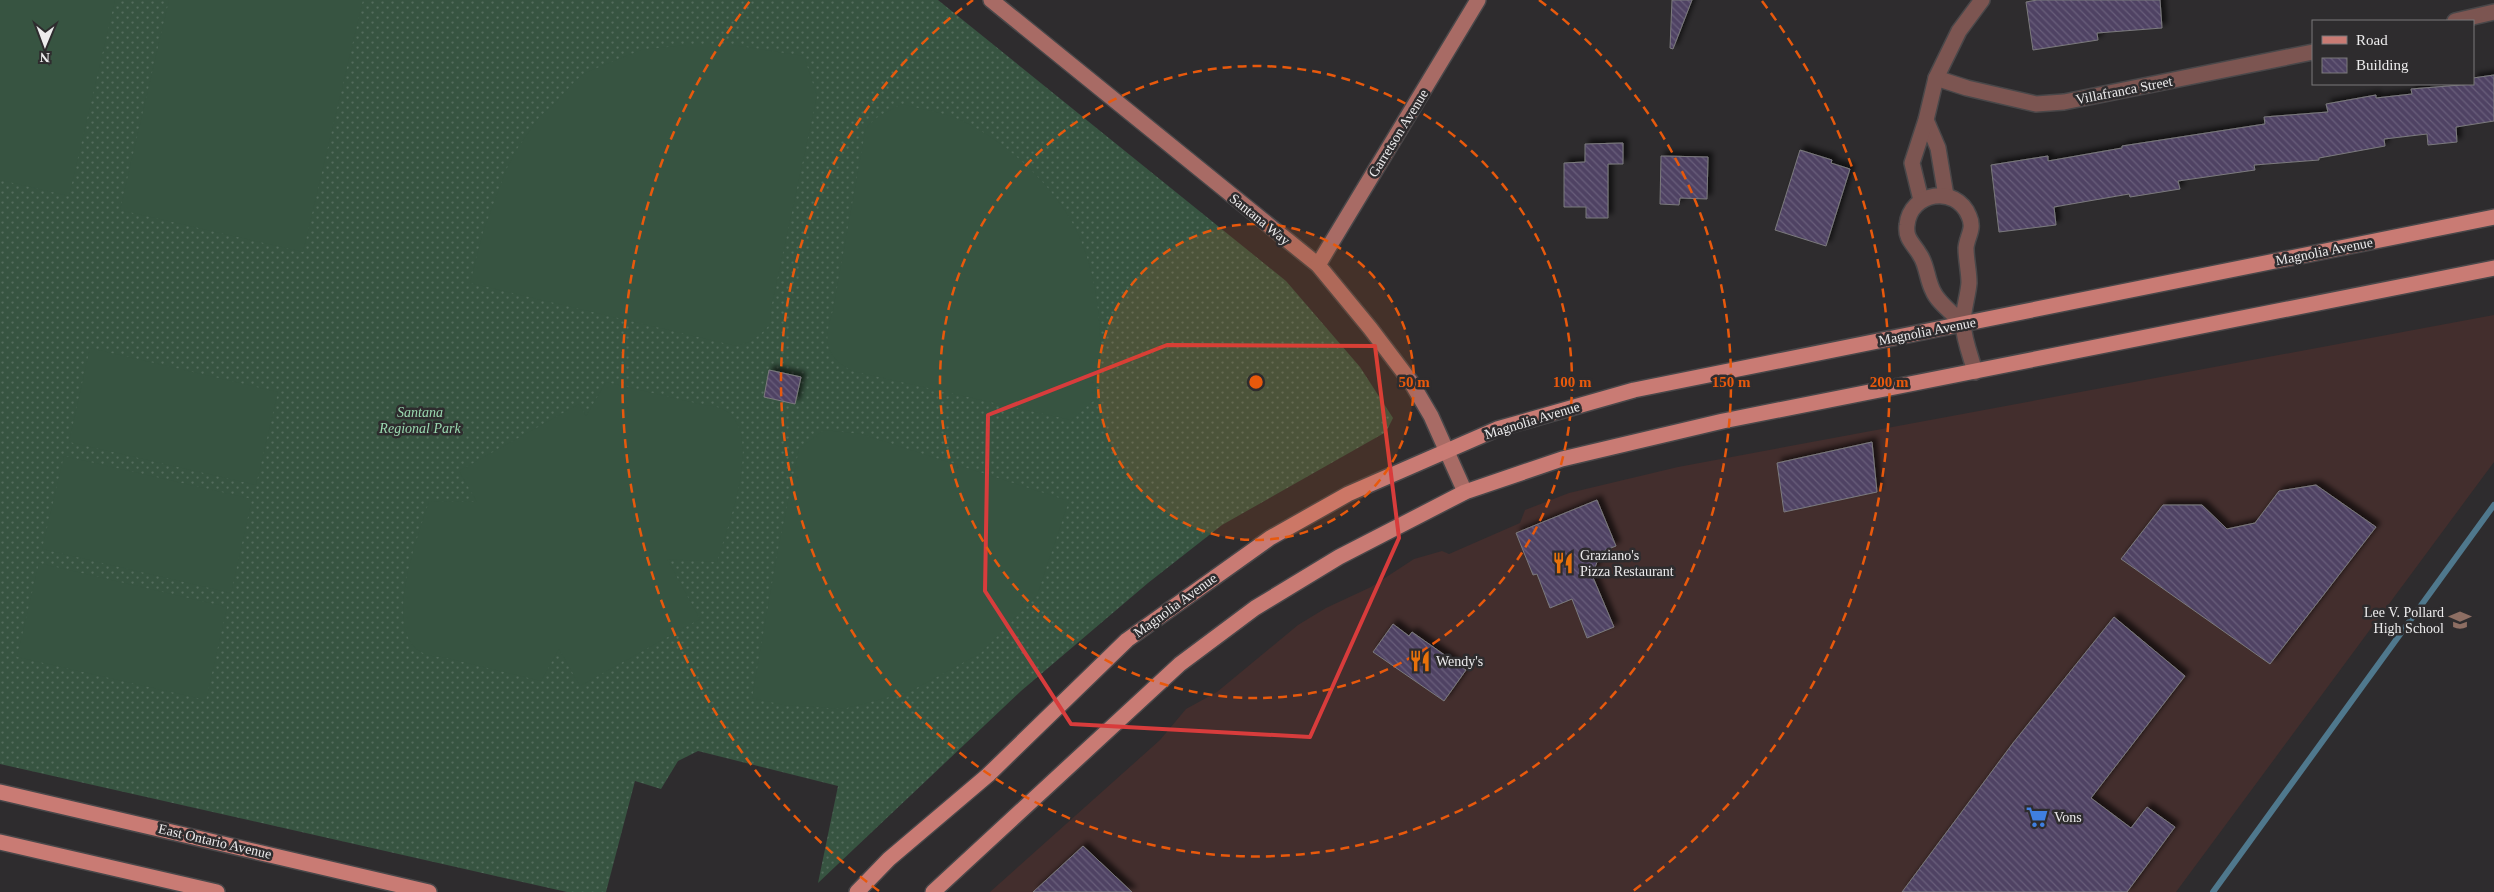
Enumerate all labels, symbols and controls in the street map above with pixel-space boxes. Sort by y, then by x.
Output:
north arrow [20,20,70,70]
legend [2312,20,2474,85]
text: Road [2356,32,2388,48]
text: N [40,50,50,65]
text: Building [2356,57,2409,73]
street label: Villafranca Street [2074,74,2174,107]
street label: Garretson Avenue [1365,87,1431,180]
street label: Santana Way [1227,191,1293,248]
street label: Magnolia Avenue [2274,235,2374,268]
street label: Magnolia Avenue [1877,315,1977,348]
centre of rings [1247,373,1265,391]
text: 50 m [1398,374,1430,390]
text: 100 m [1553,374,1592,390]
text: 150 m [1712,374,1751,390]
text: 200 m [1870,374,1909,390]
street label: Magnolia Avenue [1483,399,1582,442]
park label: Santana Regional Park [378,405,461,436]
place label: Graziano's Pizza Restaurant [1580,548,1674,579]
restaurant icon: Graziano's Pizza Restaurant [1550,550,1576,576]
street label: Magnolia Avenue [1131,570,1220,641]
place label: Lee V. Pollard High School [2364,605,2444,636]
school or university icon: Lee V. Pollard High School [2447,607,2473,633]
restaurant icon: Wendy's [1407,648,1433,674]
place label: Wendy's [1436,654,1483,669]
supermarket icon: Vons [2024,804,2050,830]
place label: Vons [2054,810,2082,825]
street label: East Ontario Avenue [157,821,273,862]

